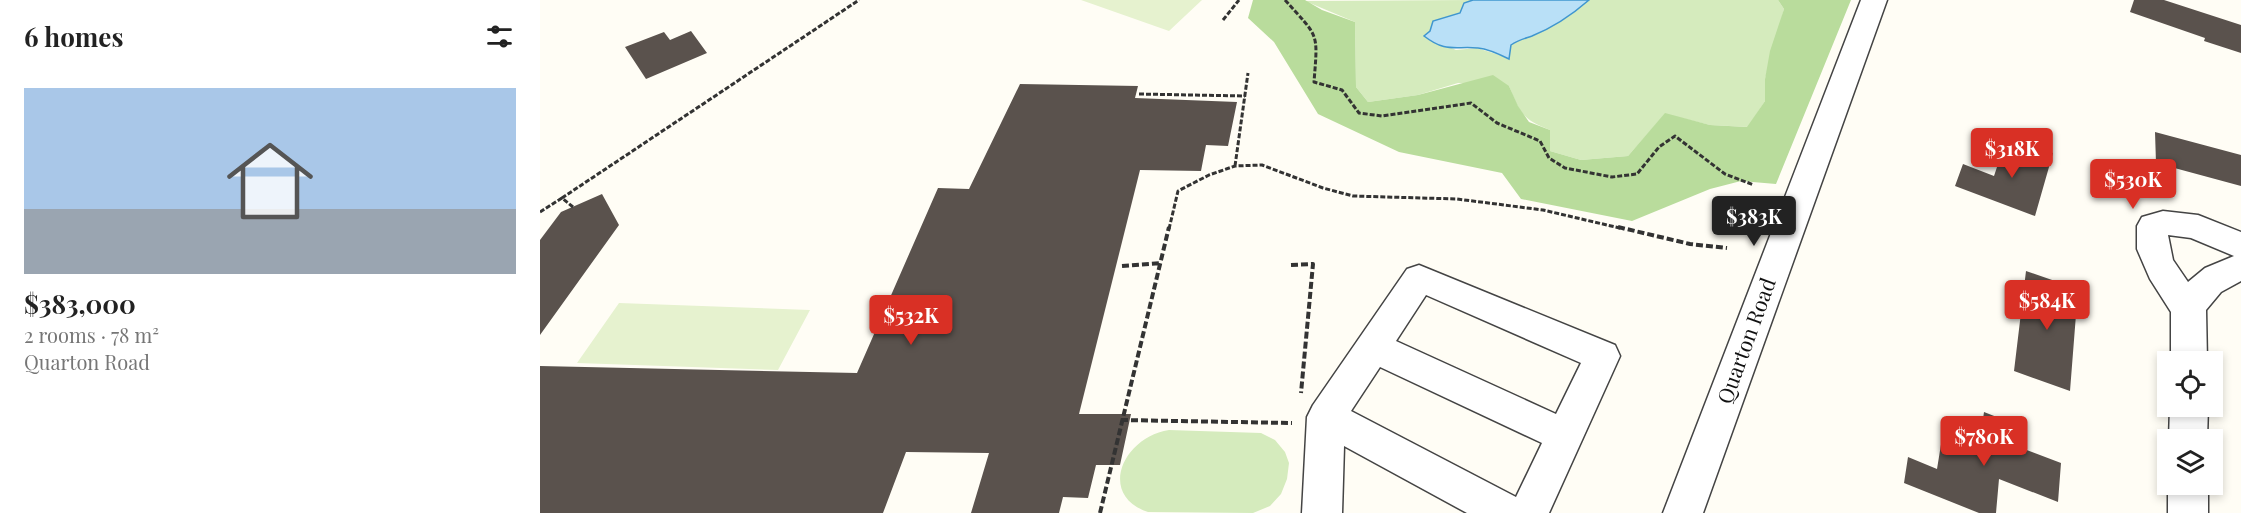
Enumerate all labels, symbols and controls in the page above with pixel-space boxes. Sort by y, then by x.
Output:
text: 6 homes [24,19,123,54]
icon: filters [483,20,516,53]
icon: home [216,127,324,235]
pin: $318K [1970,128,2054,179]
text: $318K [1985,134,2039,161]
pin: $530K [2091,159,2175,210]
text: $530K [2104,165,2162,192]
pin: $383K [1712,196,1796,247]
text: $383K [1726,202,1782,229]
street label: Quarton Road [1709,273,1781,407]
pin: $584K [2005,280,2089,331]
text: $383,000 [24,286,136,321]
text: $584K [2019,286,2075,313]
pin: $532K [869,295,953,346]
text: $532K [883,301,939,328]
text: 2 rooms · 78 m² [24,321,159,348]
text: Quarton Road [24,348,150,375]
map controls [2157,351,2223,495]
button: locate [2157,351,2223,417]
pin: $780K [1942,416,2026,467]
text: $780K [1955,422,2013,449]
button: layers [2157,429,2223,495]

